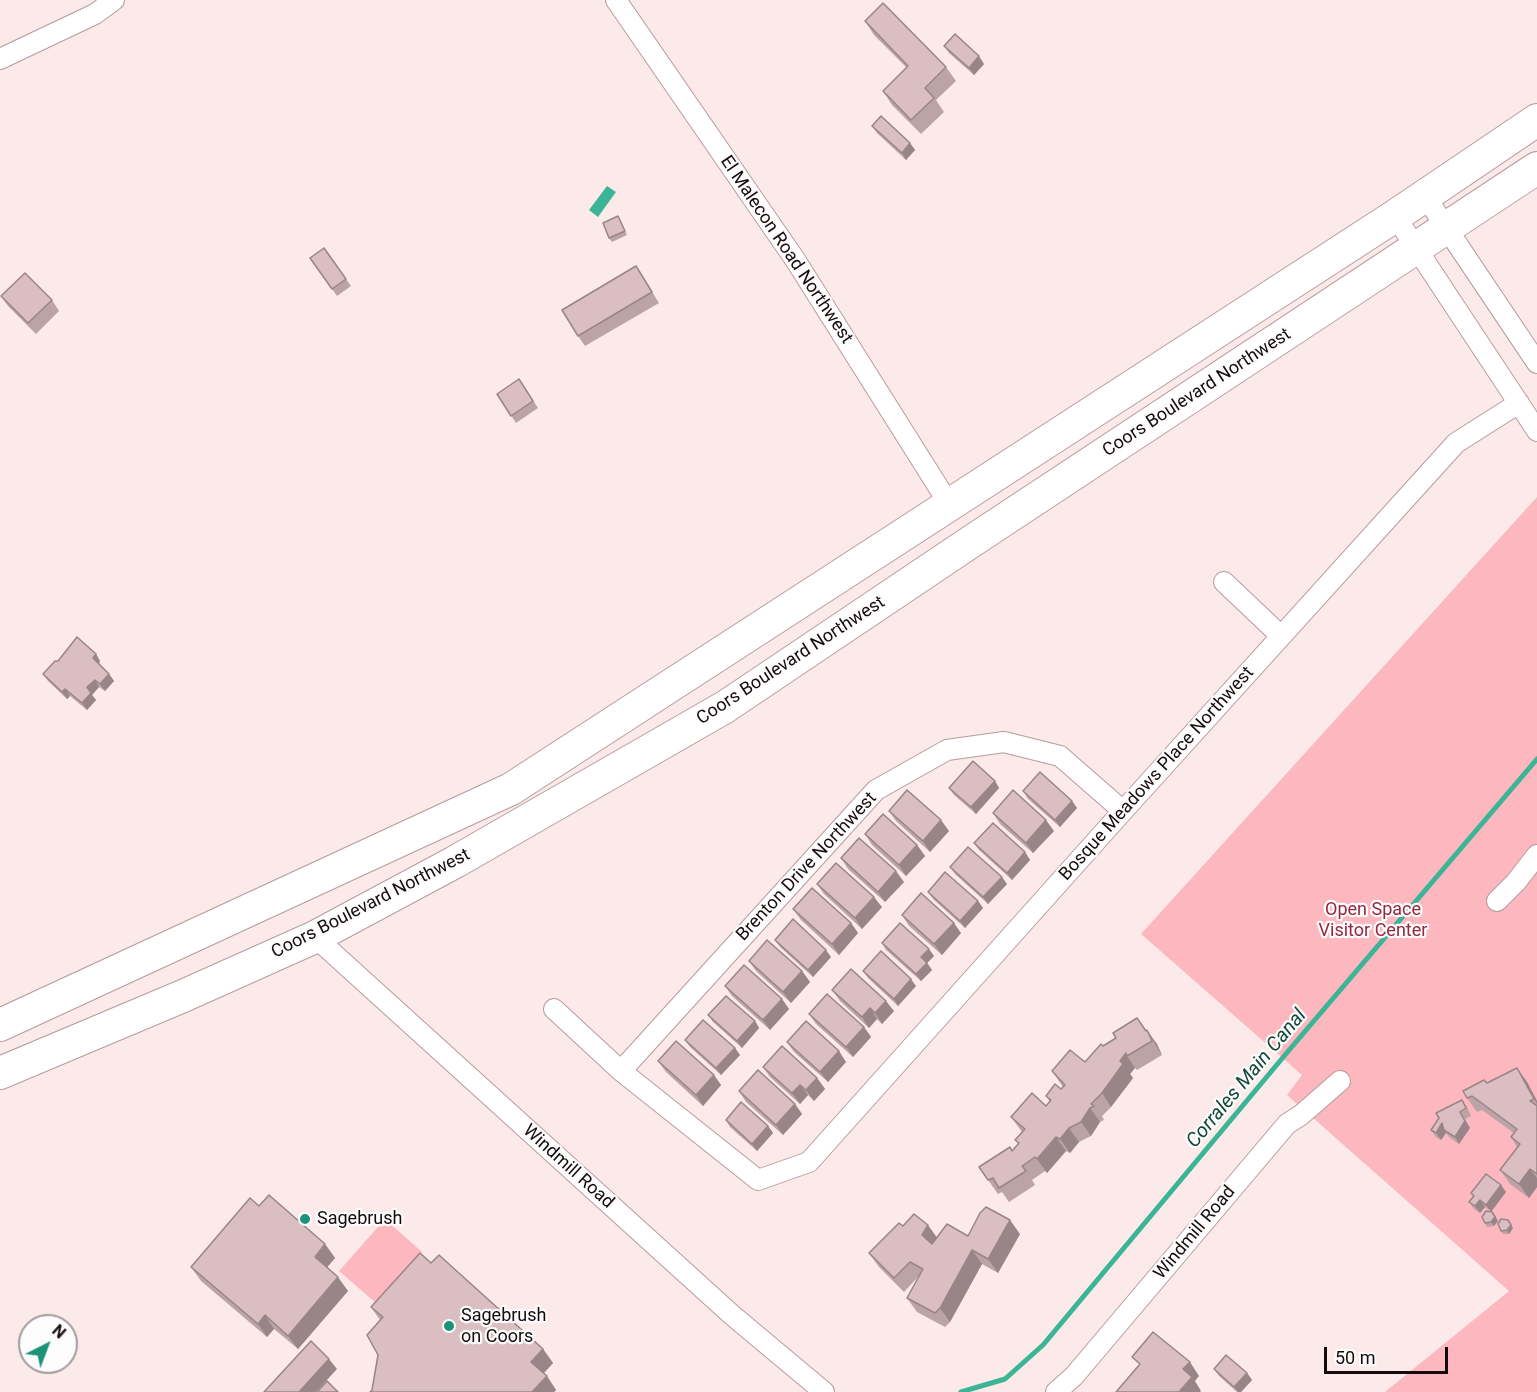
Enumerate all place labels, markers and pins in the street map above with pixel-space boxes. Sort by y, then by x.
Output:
place label: Sagebrush [317,1208,402,1230]
marker: Sagebrush [298,1212,312,1226]
place label: Sagebrush on Coors [461,1305,546,1348]
marker: Sagebrush on Coors [442,1319,456,1333]

